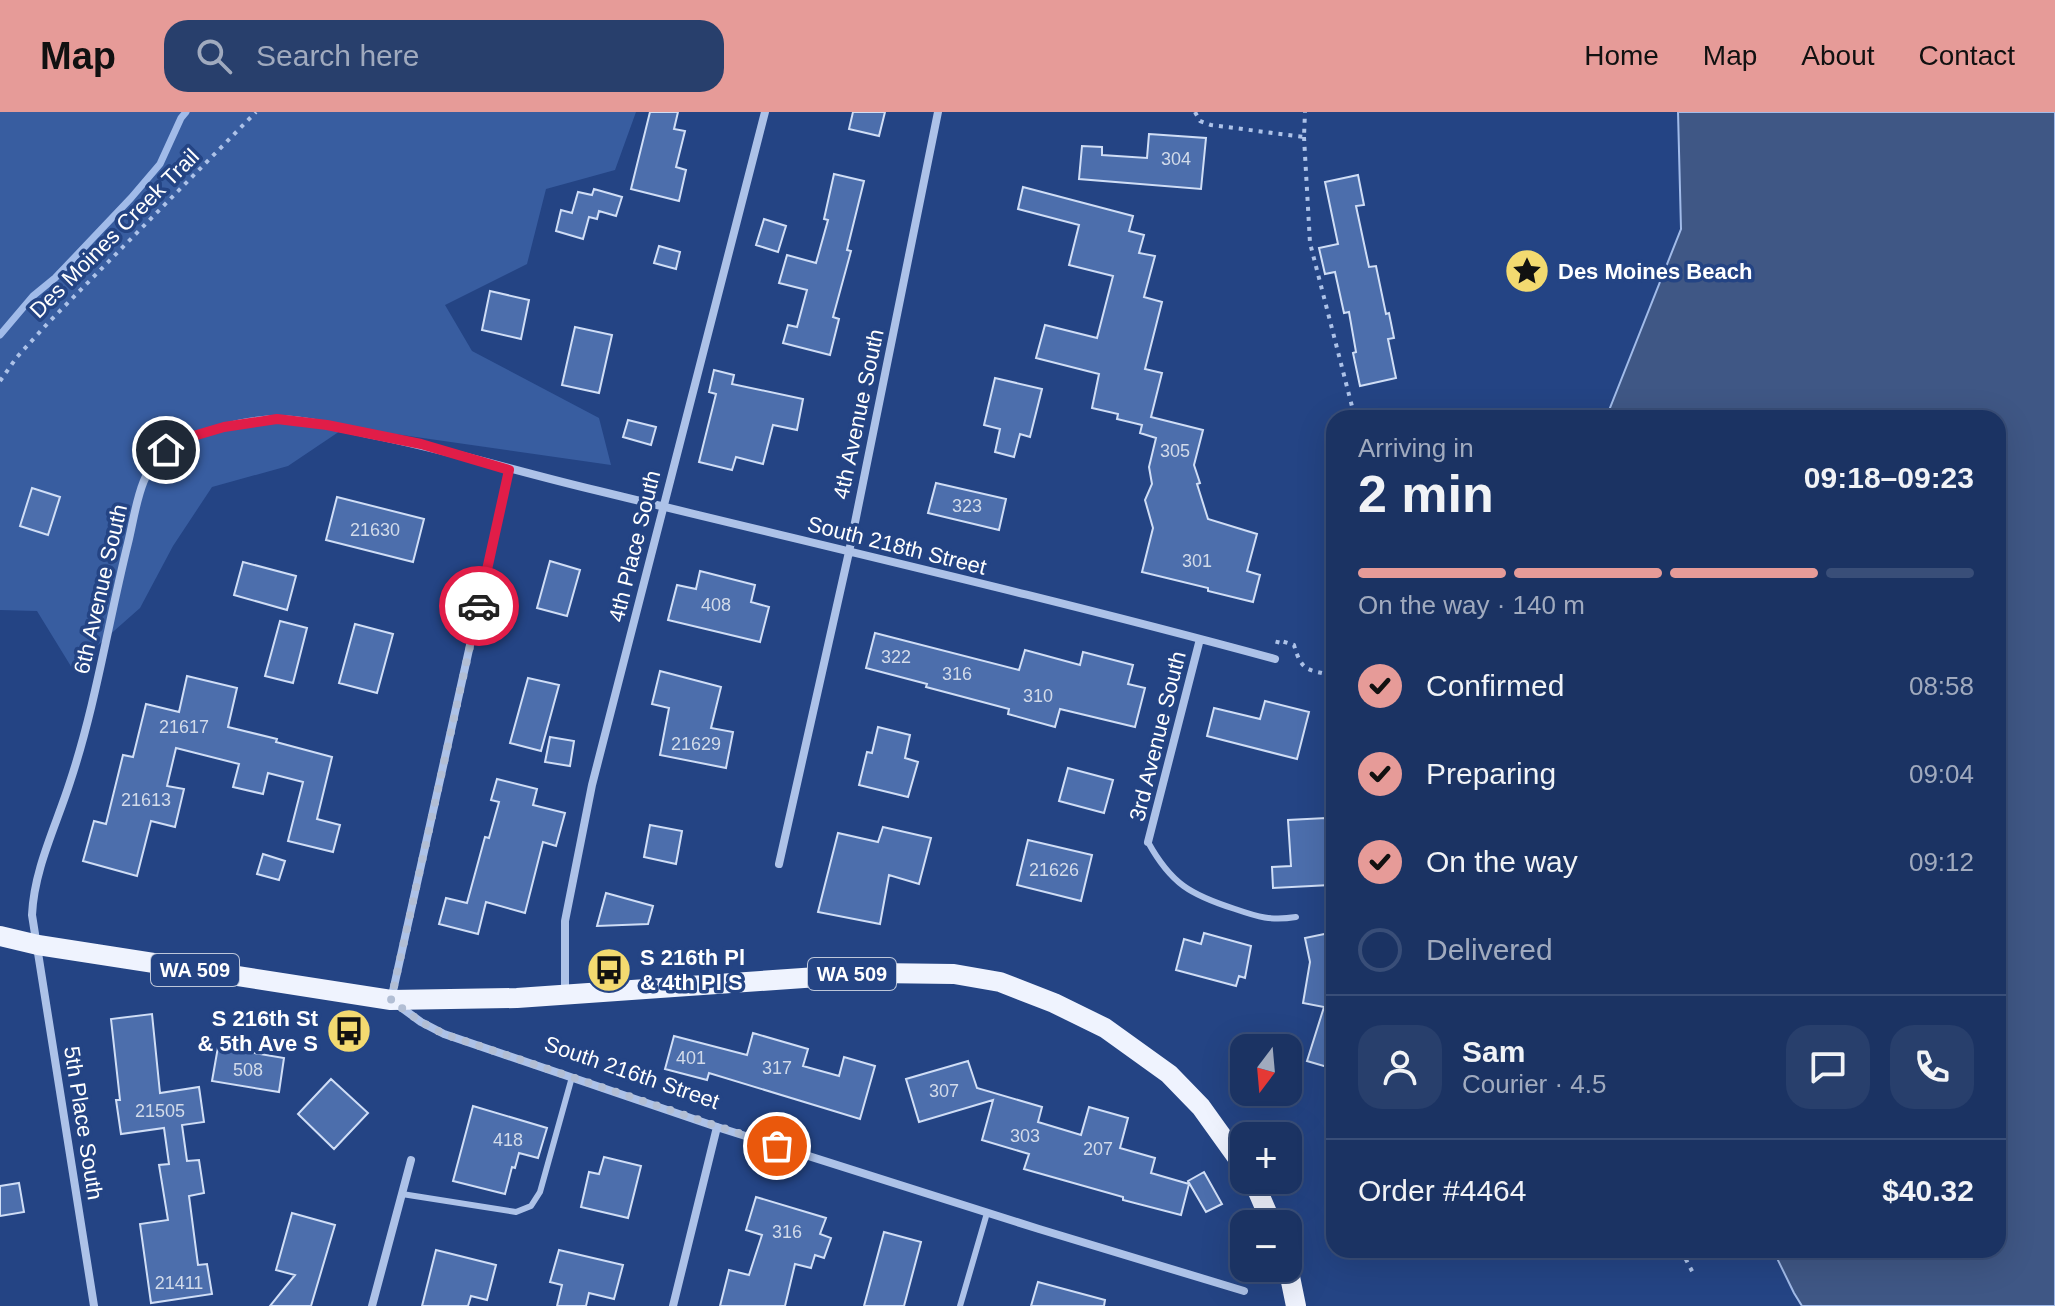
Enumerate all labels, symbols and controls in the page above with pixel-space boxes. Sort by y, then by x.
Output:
search box [164,20,724,92]
icon: search [192,34,236,78]
text: Map [40,35,116,77]
text: Search here [256,39,419,72]
text: Home [1584,40,1659,71]
text: Map [1703,40,1757,71]
text: About [1801,40,1875,71]
text: Contact [1919,40,2015,71]
street label: Des Moines Creek Trail [25,144,204,323]
house number: 304 [1161,149,1191,169]
place icon: Des Moines Beach [1503,247,1551,295]
place label: Des Moines Beach [1558,259,1752,284]
street label: 4th Avenue South [828,327,889,501]
pin [132,416,200,484]
icon: home [144,428,188,472]
text: Arriving in [1358,433,1474,463]
house number: 305 [1160,441,1190,461]
text: 09:18–09:23 [1804,461,1974,494]
text: 2 min [1358,465,1494,523]
street label: 4th Place South [604,468,665,625]
house number: 323 [952,496,982,516]
street label: 6th Avenue South [69,502,132,676]
street label: South 218th Street [805,511,989,580]
house number: 21630 [350,520,400,540]
house number: 301 [1182,551,1212,571]
courier [439,566,519,646]
icon: car [457,584,501,628]
text: On the way · 140 m [1358,590,1585,620]
house number: 408 [701,595,731,615]
house number: 322 [881,647,911,667]
street label: 3rd Avenue South [1124,648,1191,824]
house number: 316 [942,664,972,684]
icon: check [1358,664,1402,708]
text: Confirmed [1426,669,1564,702]
text: 08:58 [1909,671,1974,701]
house number: 310 [1023,686,1053,706]
house number: 21617 [159,717,209,737]
house number: 21629 [671,734,721,754]
icon: check [1358,752,1402,796]
text: Preparing [1426,757,1556,790]
text: 09:04 [1909,759,1974,789]
house number: 21613 [121,790,171,810]
icon: check [1358,840,1402,884]
text: On the way [1426,845,1578,878]
text: 09:12 [1909,847,1974,877]
house number: 21626 [1029,860,1079,880]
text: Delivered [1426,933,1553,966]
place label: S 216th Pl & 4th Pl S [640,945,745,995]
bus stop icon: S 216th Pl & 4th Pl S [585,946,633,994]
road number: WA 509 [151,954,239,986]
road number: WA 509 [808,958,896,990]
place label: S 216th St & 5th Ave S [197,1006,319,1056]
bus stop icon: S 216th St & 5th Ave S [325,1007,373,1055]
button: person [1358,1025,1442,1109]
button: chat [1786,1025,1870,1109]
button: phone [1890,1025,1974,1109]
street label: South 216th Street [541,1031,723,1114]
north arrow [1230,1034,1302,1106]
map controls [1230,1034,1302,1282]
text: Sam [1462,1035,1525,1068]
street label: 5th Place South [59,1044,108,1202]
house number: 401 [676,1048,706,1068]
house number: 317 [762,1058,792,1078]
house number: 508 [233,1060,263,1080]
text: Courier · 4.5 [1462,1069,1607,1099]
house number: 307 [929,1081,959,1101]
house number: 21505 [135,1101,185,1121]
pin [743,1112,811,1180]
button: + [1230,1122,1302,1194]
icon: bag [755,1124,799,1168]
house number: 303 [1010,1126,1040,1146]
house number: 418 [493,1130,523,1150]
house number: 207 [1083,1139,1113,1159]
text: Order #4464 [1358,1174,1526,1207]
text: $40.32 [1882,1174,1974,1207]
button: − [1230,1210,1302,1282]
house number: 316 [772,1222,802,1242]
house number: 21411 [155,1273,203,1293]

